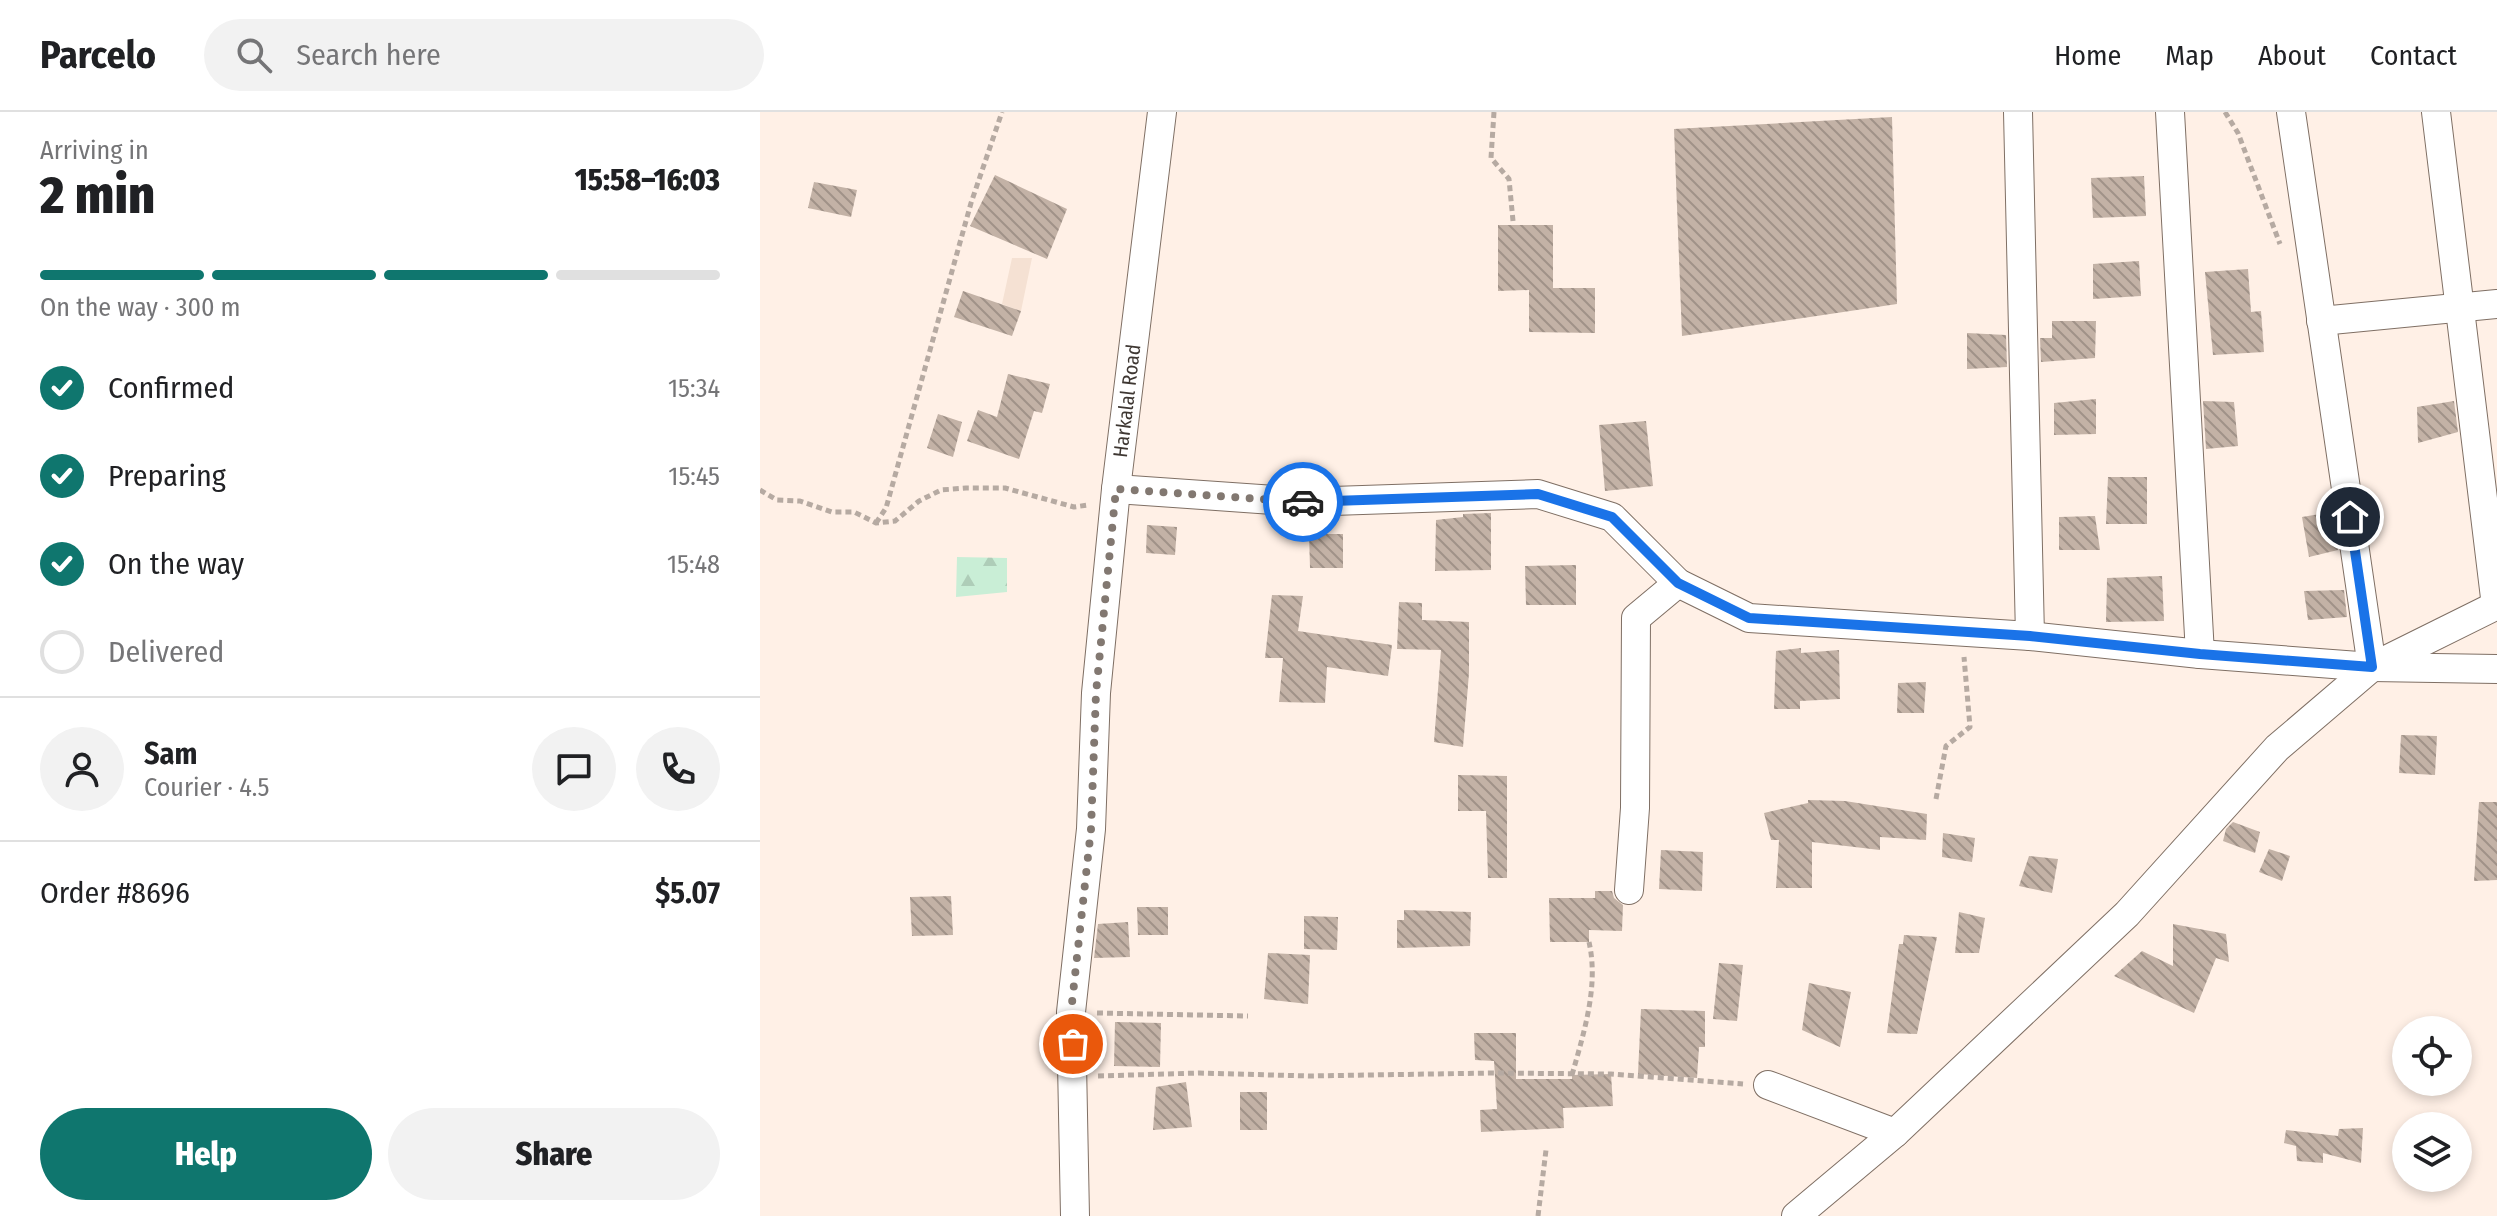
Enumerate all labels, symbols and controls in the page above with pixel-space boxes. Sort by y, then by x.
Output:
search box [204,19,764,91]
text: Parcelo [40,32,156,78]
icon: search [232,33,276,77]
text: Search here [296,37,441,73]
text: Home [2054,39,2121,72]
text: Map [2165,39,2214,72]
text: About [2258,39,2326,72]
text: Contact [2370,39,2457,72]
text: Arriving in [40,135,149,166]
text: 15:58–16:03 [575,162,720,198]
text: 2 min [40,164,155,227]
text: On the way · 300 m [40,292,241,323]
street label: Harkalal Road [1108,343,1146,459]
icon: check [40,366,84,410]
text: Confirmed [108,370,234,406]
text: 15:34 [668,373,720,404]
icon: check [40,454,84,498]
text: Preparing [108,458,226,494]
text: 15:45 [668,461,720,492]
courier [1263,462,1343,542]
icon: car [1281,480,1325,524]
pin [2316,483,2384,551]
icon: home [2328,495,2372,539]
icon: check [40,542,84,586]
text: On the way [108,546,244,582]
text: 15:48 [667,549,720,580]
text: Delivered [108,634,224,670]
button: person [40,727,124,811]
button: chat [532,727,616,811]
button: phone [636,727,720,811]
text: Sam [144,736,197,772]
text: Courier · 4.5 [144,772,270,803]
text: Order #8696 [40,875,190,911]
text: $5.07 [655,875,720,911]
pin [1039,1010,1107,1078]
map controls [2392,1016,2472,1192]
button: locate [2392,1016,2472,1096]
icon: bag [1051,1022,1095,1066]
button: Help [40,1108,372,1200]
button: Share [388,1108,720,1200]
button: layers [2392,1112,2472,1192]

